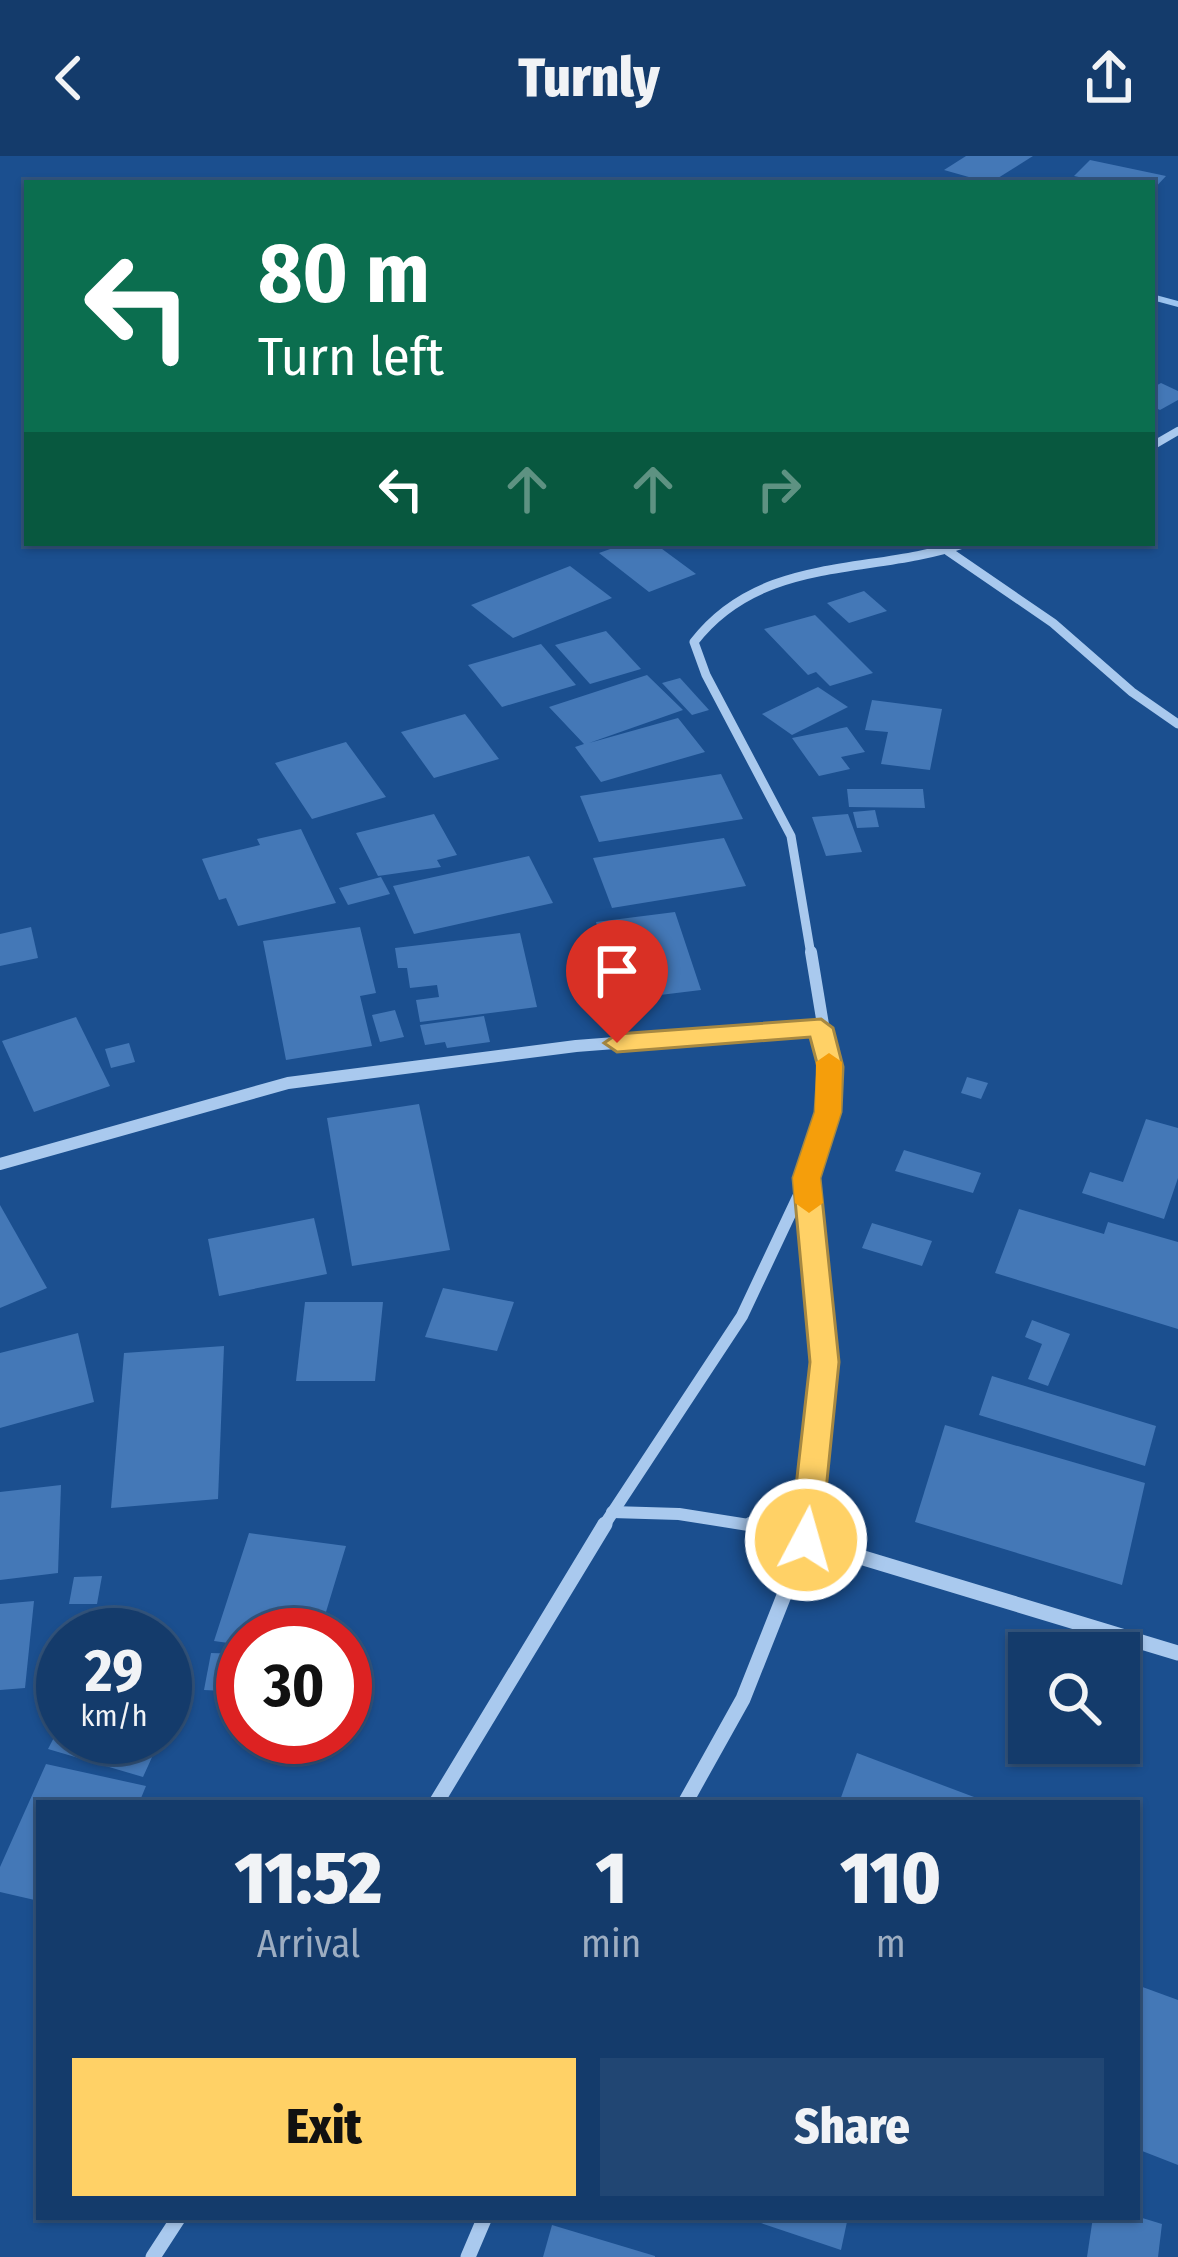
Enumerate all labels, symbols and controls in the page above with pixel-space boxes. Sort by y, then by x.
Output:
icon: back [36,45,102,111]
icon: share [1076,45,1142,111]
text: Turnly [518,46,660,110]
text: 80 m [258,223,430,324]
icon: left [60,228,216,384]
text: Turn left [258,325,444,389]
icon: left [368,456,434,522]
icon: ahead [494,456,560,522]
icon: ahead [620,456,686,522]
icon: right [746,456,812,522]
pin [566,920,668,1043]
icon: arrive [584,938,650,1004]
position arrow [743,1477,869,1603]
speed limit sign: 30 [216,1608,372,1764]
map controls [1008,1632,1140,1764]
button: search [1008,1632,1140,1764]
text: 29 [85,1635,143,1707]
text: km/h [81,1698,147,1734]
text: 11:52 [235,1836,382,1922]
text: 1 [596,1836,627,1922]
text: 110 [840,1836,941,1922]
text: Arrival [257,1921,360,1967]
text: min [581,1921,641,1967]
text: m [876,1921,906,1967]
button: Exit [72,2058,576,2196]
button: Share [600,2058,1104,2196]

